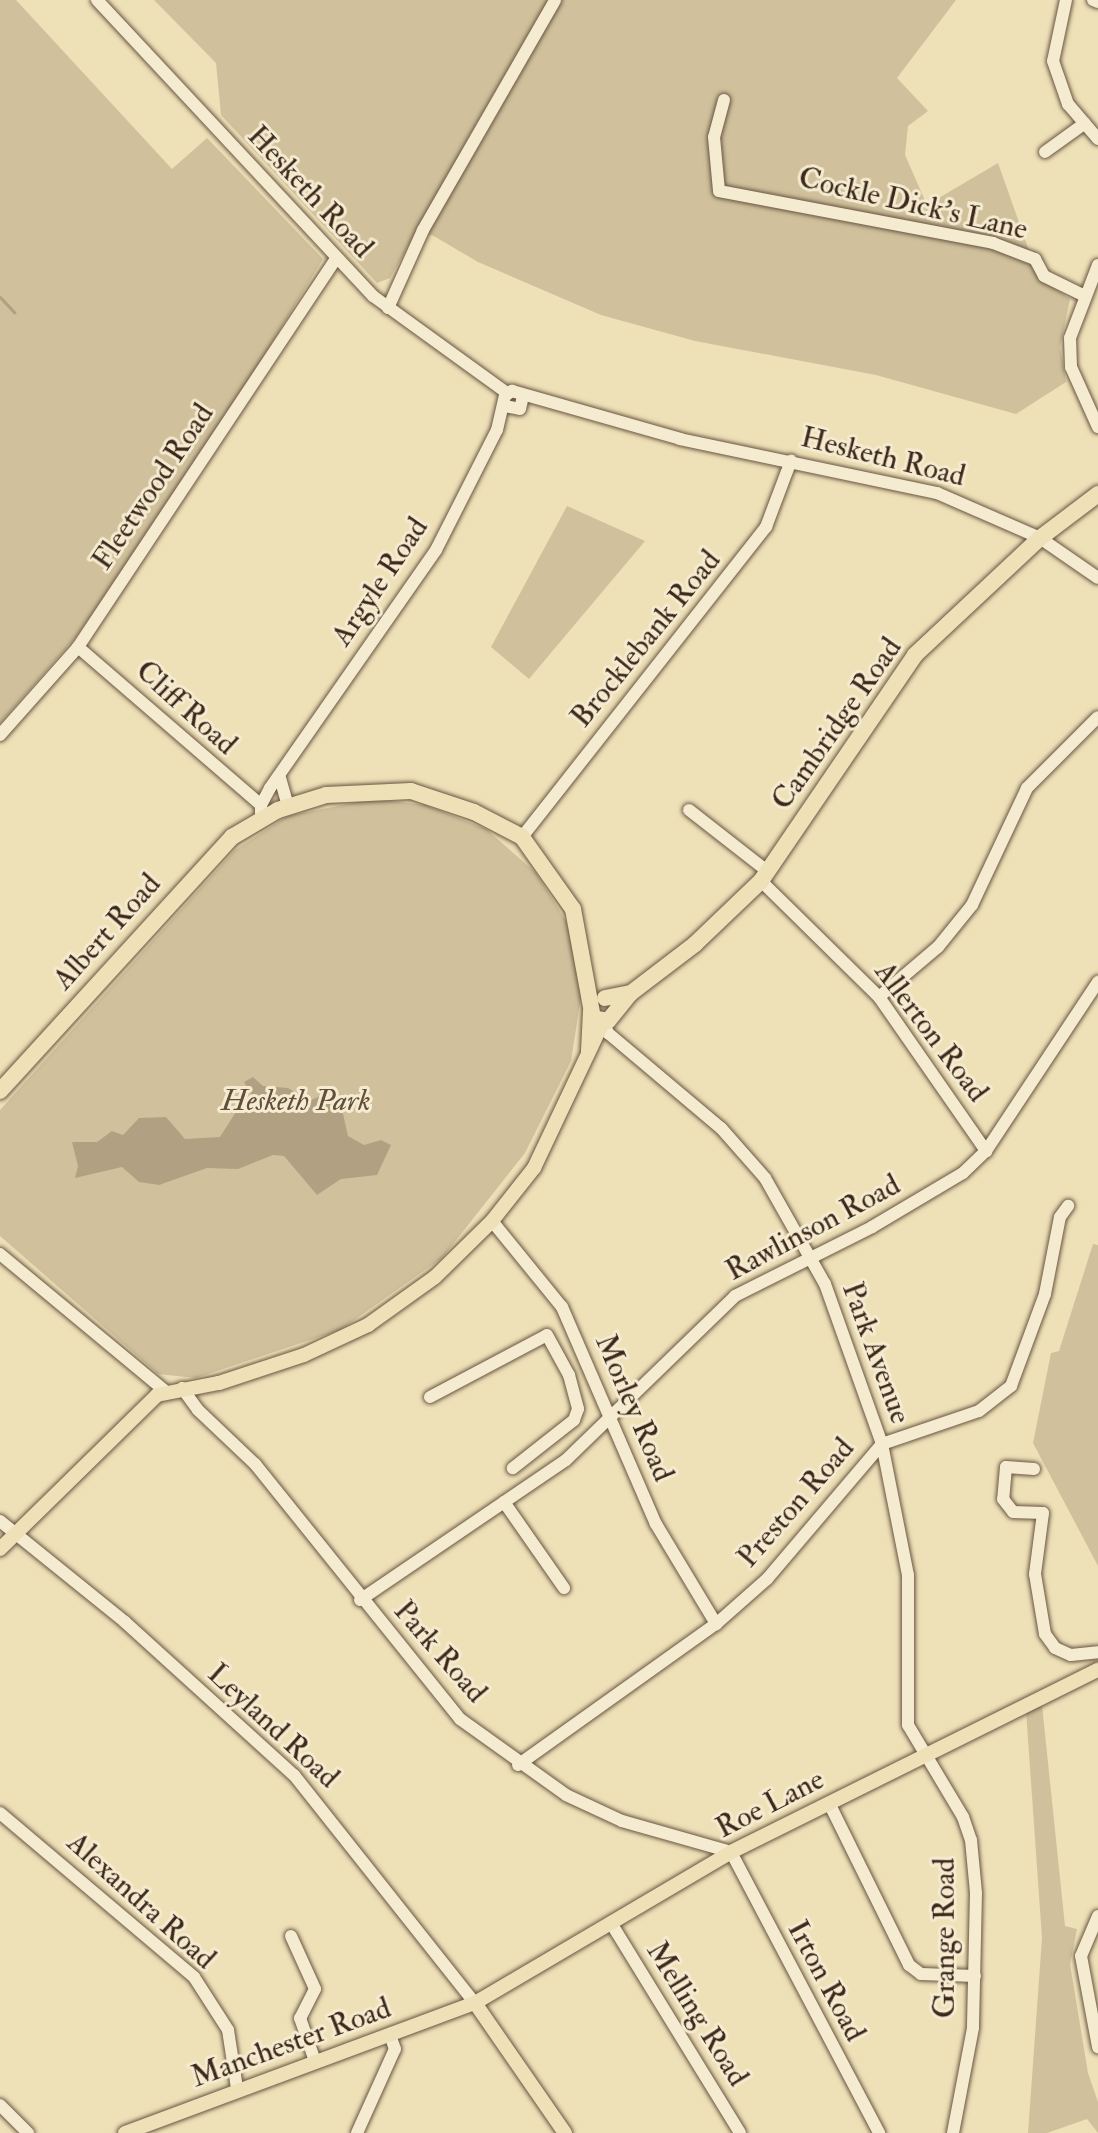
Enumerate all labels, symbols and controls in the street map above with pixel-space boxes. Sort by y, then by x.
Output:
street label: Hesketh Road [240,118,380,266]
street label: Cockle Dick's Lane [795,160,1031,248]
street label: Fleetwood Road [84,397,222,577]
street label: Hesketh Road [797,419,969,495]
street label: Argyle Road [324,511,436,653]
street label: Brocklebank Road [564,543,728,735]
street label: Cambridge Road [764,631,910,817]
street label: Cliff Road [128,653,244,763]
street label: Albert Road [46,867,168,997]
street label: Allerton Road [866,955,996,1109]
park label: Hesketh Park [221,1083,371,1119]
street label: Rawlinson Road [720,1167,906,1289]
street label: Park Avenue [834,1277,918,1429]
street label: Morley Road [587,1329,681,1487]
street label: Preston Road [730,1431,862,1575]
street label: Park Road [386,1594,494,1710]
street label: Leyland Road [200,1656,346,1796]
street label: Roe Lane [710,1762,830,1846]
street label: Alexandra Road [59,1825,223,1977]
street label: Grange Road [927,1858,963,2018]
street label: Irton Road [779,1914,873,2048]
street label: Melling Road [638,1935,756,2093]
street label: Manchester Road [186,1990,396,2096]

